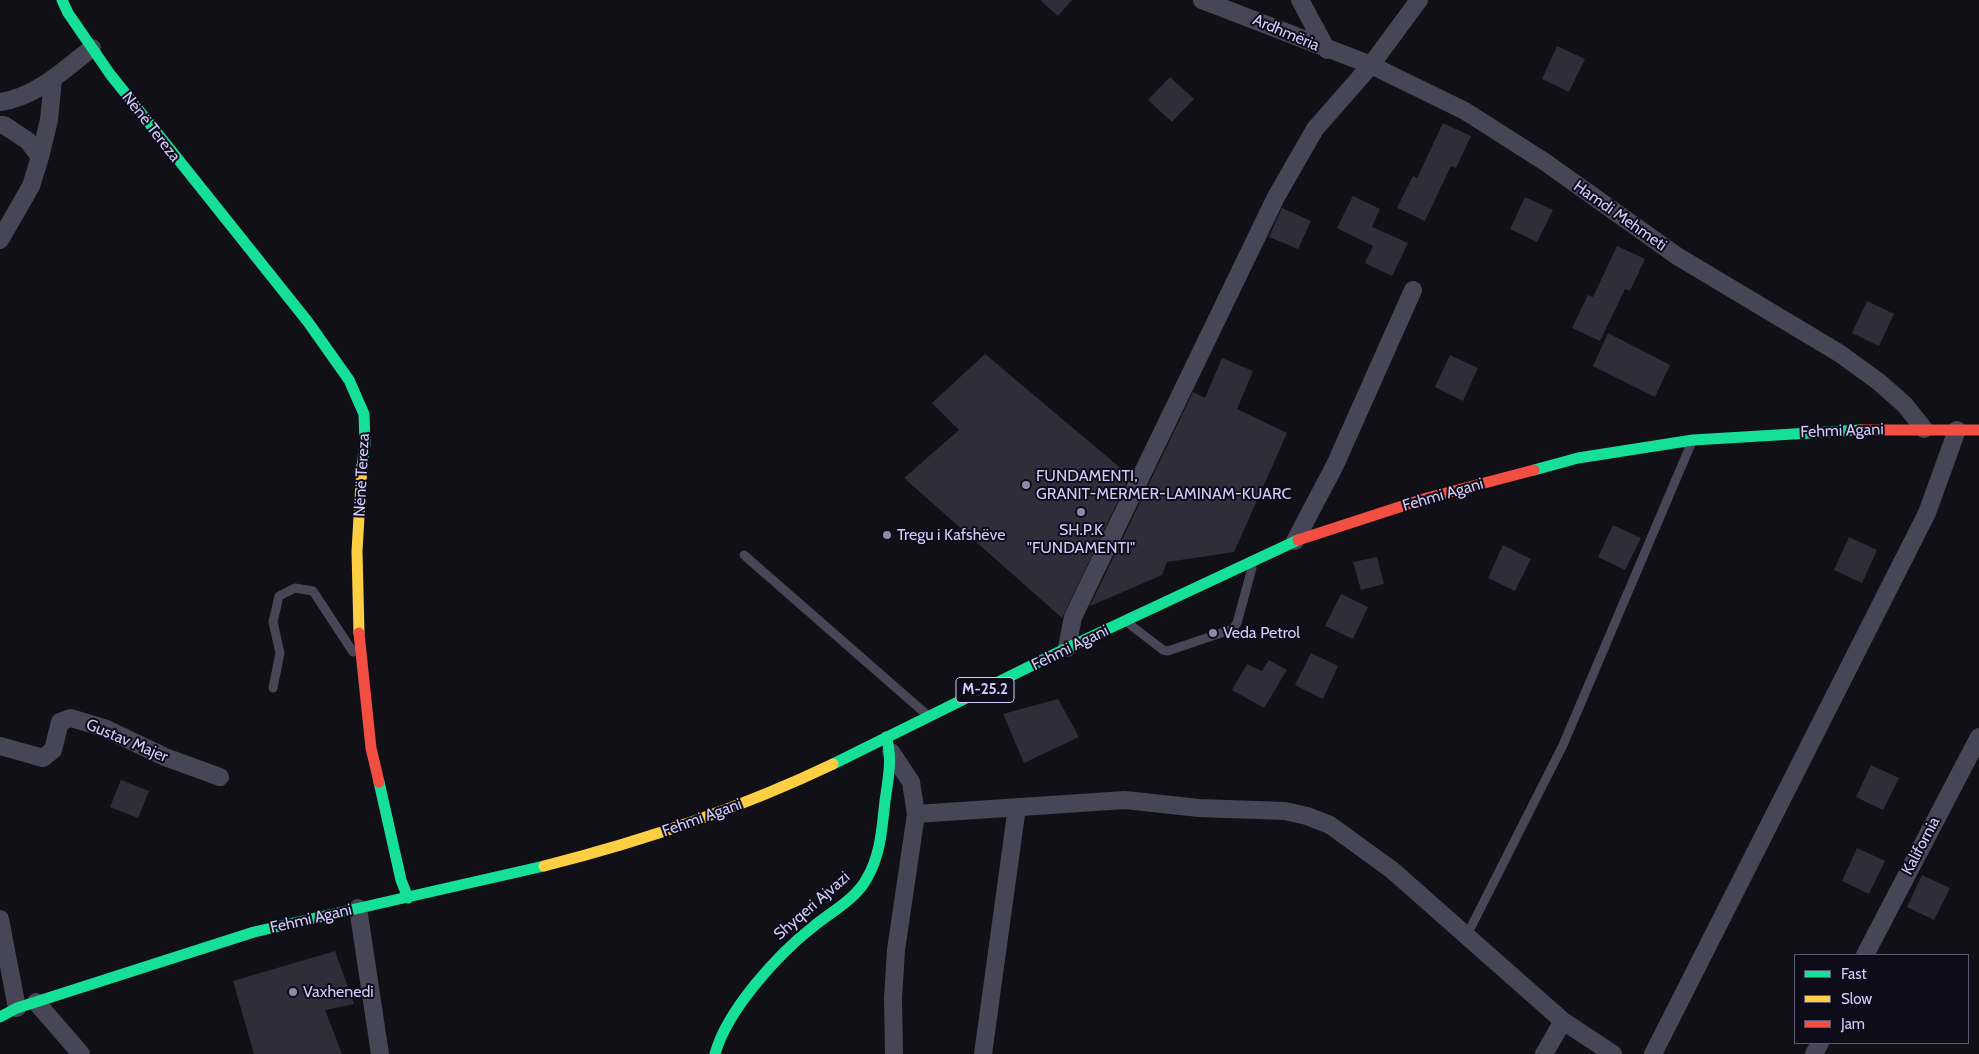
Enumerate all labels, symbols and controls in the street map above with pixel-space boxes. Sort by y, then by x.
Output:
street label: Ardhmëria [1250,10,1322,56]
street label: Nënë Tereza [118,88,184,166]
street label: Hamdi Mehmeti [1570,177,1670,255]
street label: Fehmi Agani [1800,420,1884,442]
street label: Nënë Tereza [350,433,374,517]
place label: FUNDAMENTI, GRANIT-MERMER-LAMINAM-KUARC [1036,466,1291,504]
street label: Fehmi Agani [1400,474,1486,516]
marker: FUNDAMENTI, GRANIT-MERMER-LAMINAM-KUARC [1020,479,1032,491]
marker: SH.P.K "FUNDAMENTI" [1075,506,1087,518]
place label: SH.P.K "FUNDAMENTI" [1027,520,1135,558]
place label: Tregu i Kafshëve [897,525,1005,545]
marker: Tregu i Kafshëve [881,529,893,541]
street label: Fehmi Agani [1028,621,1112,675]
place label: Veda Petrol [1223,623,1300,643]
marker: Veda Petrol [1207,627,1219,639]
road number: M-25.2 [956,678,1014,702]
street label: Gustav Majer [83,715,171,767]
street label: Fehmi Agani [660,795,744,841]
street label: Kalifornia [1898,814,1944,878]
street label: Shyqeri Ajvazi [770,868,854,944]
street label: Fehmi Agani [268,900,354,938]
legend [1794,954,1969,1044]
text: Fast [1841,965,1866,983]
place label: Vaxhenedi [303,982,374,1002]
marker: Vaxhenedi [287,986,299,998]
text: Slow [1841,990,1872,1008]
text: Jam [1841,1015,1865,1033]

